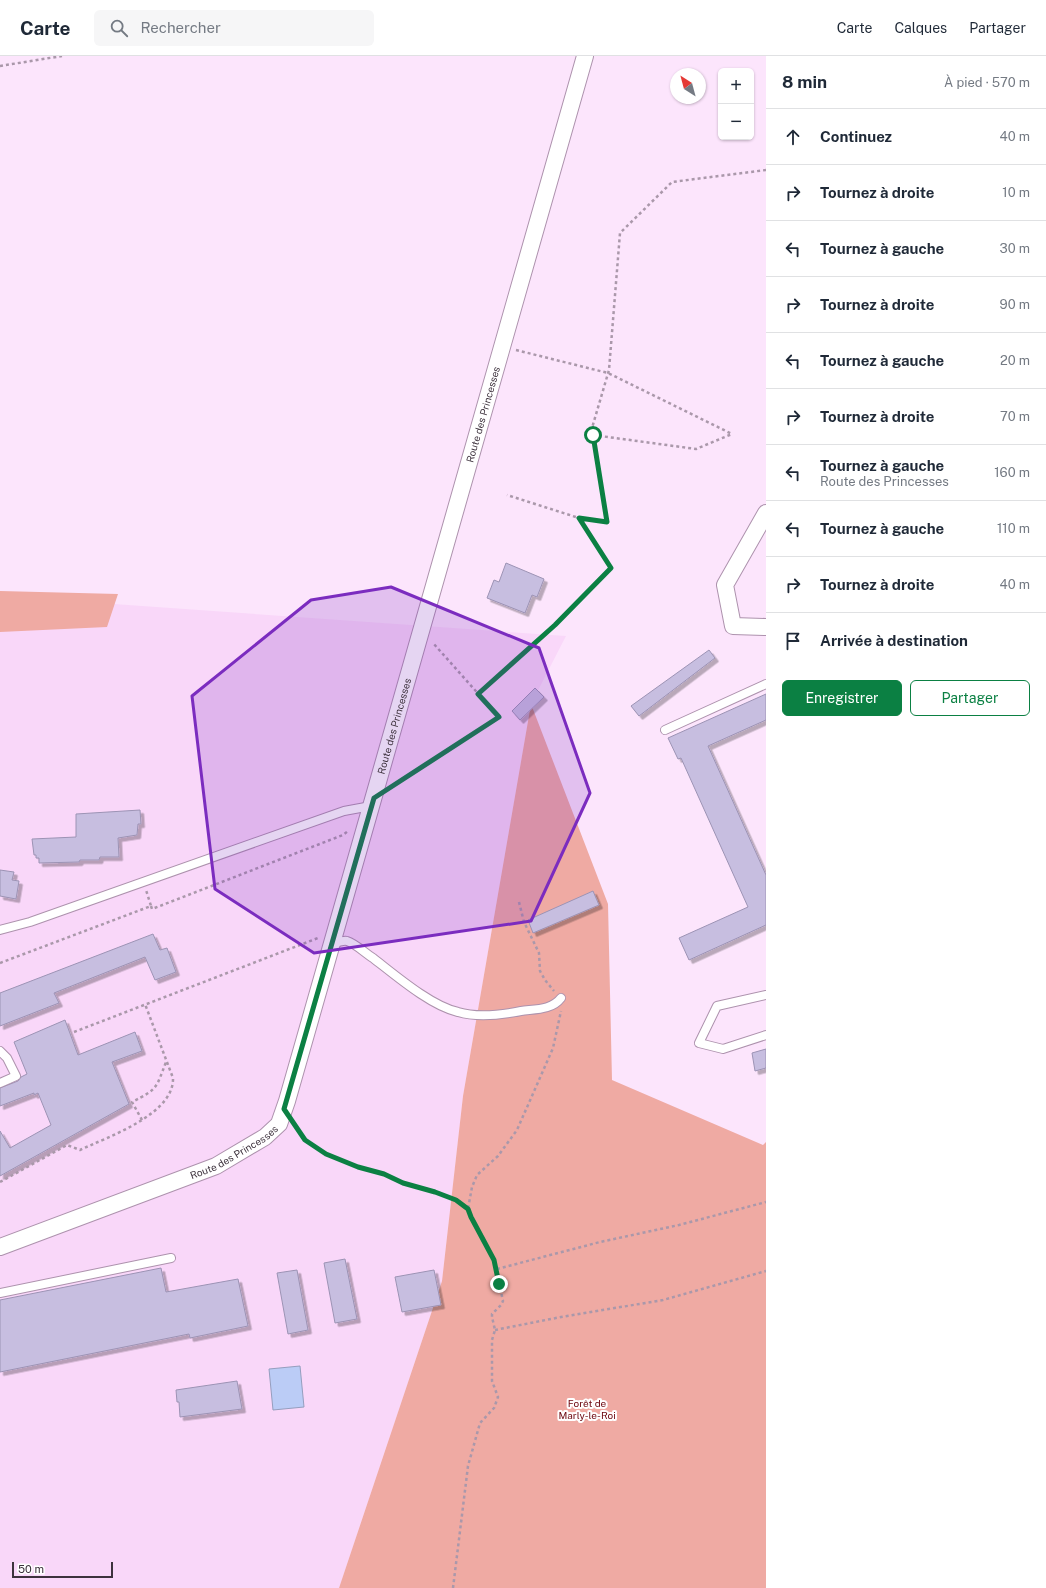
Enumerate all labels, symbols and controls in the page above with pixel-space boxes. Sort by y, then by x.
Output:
search box [94,10,374,46]
text: Carte [20,17,70,39]
icon: search [108,17,130,39]
text: Rechercher [140,19,221,36]
text: Carte [837,20,873,36]
text: Calques [895,20,947,36]
text: Partager [969,20,1026,36]
north arrow [670,68,706,104]
map controls [718,68,754,140]
button: + [718,68,754,104]
text: 8 min [782,72,827,92]
text: À pied · 570 m [944,75,1030,90]
button: − [718,104,754,140]
icon: ahead [782,126,804,148]
text: Continuez [820,128,892,145]
text: 40 m [999,129,1030,144]
icon: right [782,182,804,204]
text: Tournez à droite [820,184,934,201]
text: 10 m [1002,185,1030,200]
icon: left [782,238,804,260]
text: Tournez à gauche [820,240,944,257]
text: 30 m [1000,241,1030,256]
icon: right [782,294,804,316]
text: Tournez à droite [820,296,934,313]
text: 90 m [1000,297,1030,312]
icon: left [782,350,804,372]
text: Tournez à gauche [820,352,944,369]
text: 20 m [1000,353,1030,368]
street label: Route des Princesses [463,365,502,464]
icon: right [782,406,804,428]
text: Tournez à droite [820,408,934,425]
text: 70 m [1000,409,1030,424]
route start [584,426,602,444]
text: Tournez à gauche [820,457,944,474]
icon: left [782,462,804,484]
text: 160 m [994,465,1030,480]
text: Route des Princesses [820,474,949,489]
icon: left [782,518,804,540]
text: Tournez à gauche [820,520,944,537]
text: 110 m [997,521,1030,536]
icon: right [782,574,804,596]
text: Tournez à droite [820,576,934,593]
text: 40 m [999,577,1030,592]
icon: arrive [782,630,804,652]
text: Arrivée à destination [820,632,968,649]
street label: Route des Princesses [375,677,413,775]
button: Enregistrer [782,680,902,716]
button: Partager [910,680,1030,716]
street label: Route des Princesses [188,1122,280,1181]
route end [490,1275,508,1293]
park label: Forêt de Marly-le-Roi [558,1397,616,1421]
scale bar [12,1560,113,1579]
text: 50 m [18,1563,44,1575]

